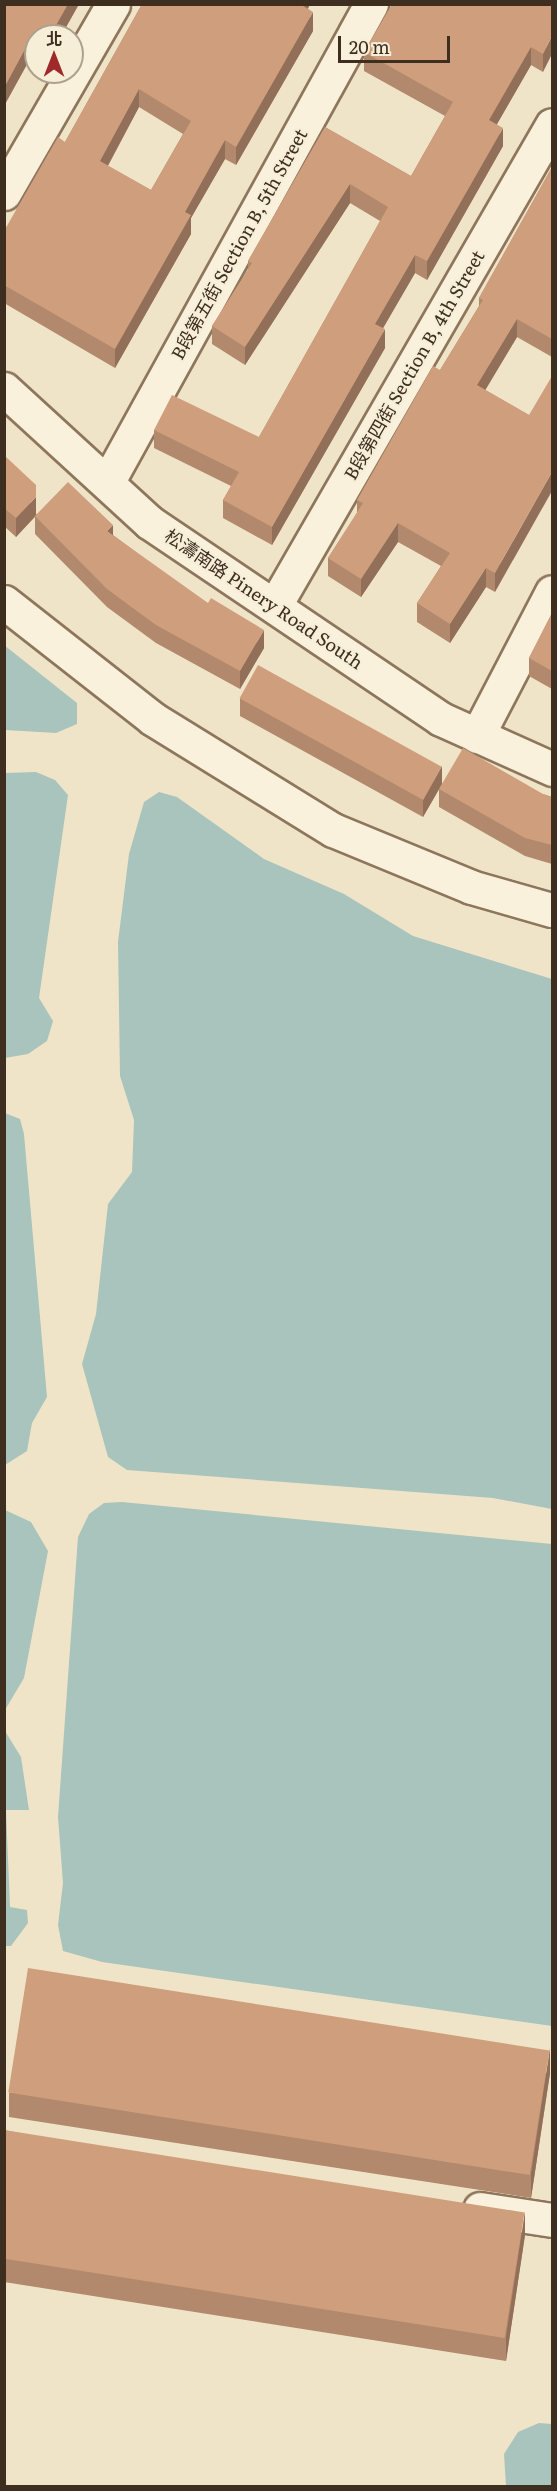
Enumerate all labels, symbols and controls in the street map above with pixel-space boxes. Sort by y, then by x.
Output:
north arrow [24,24,84,84]
scale bar [341,24,454,62]
text: 北 [46,26,62,50]
text: 20 m [349,33,390,60]
street label: B段第五街 Section B, 5th Street [166,125,312,363]
street label: B段第四街 Section B, 4th Street [339,246,489,484]
street label: 松濤南路 Pinery Road South [161,524,367,674]

